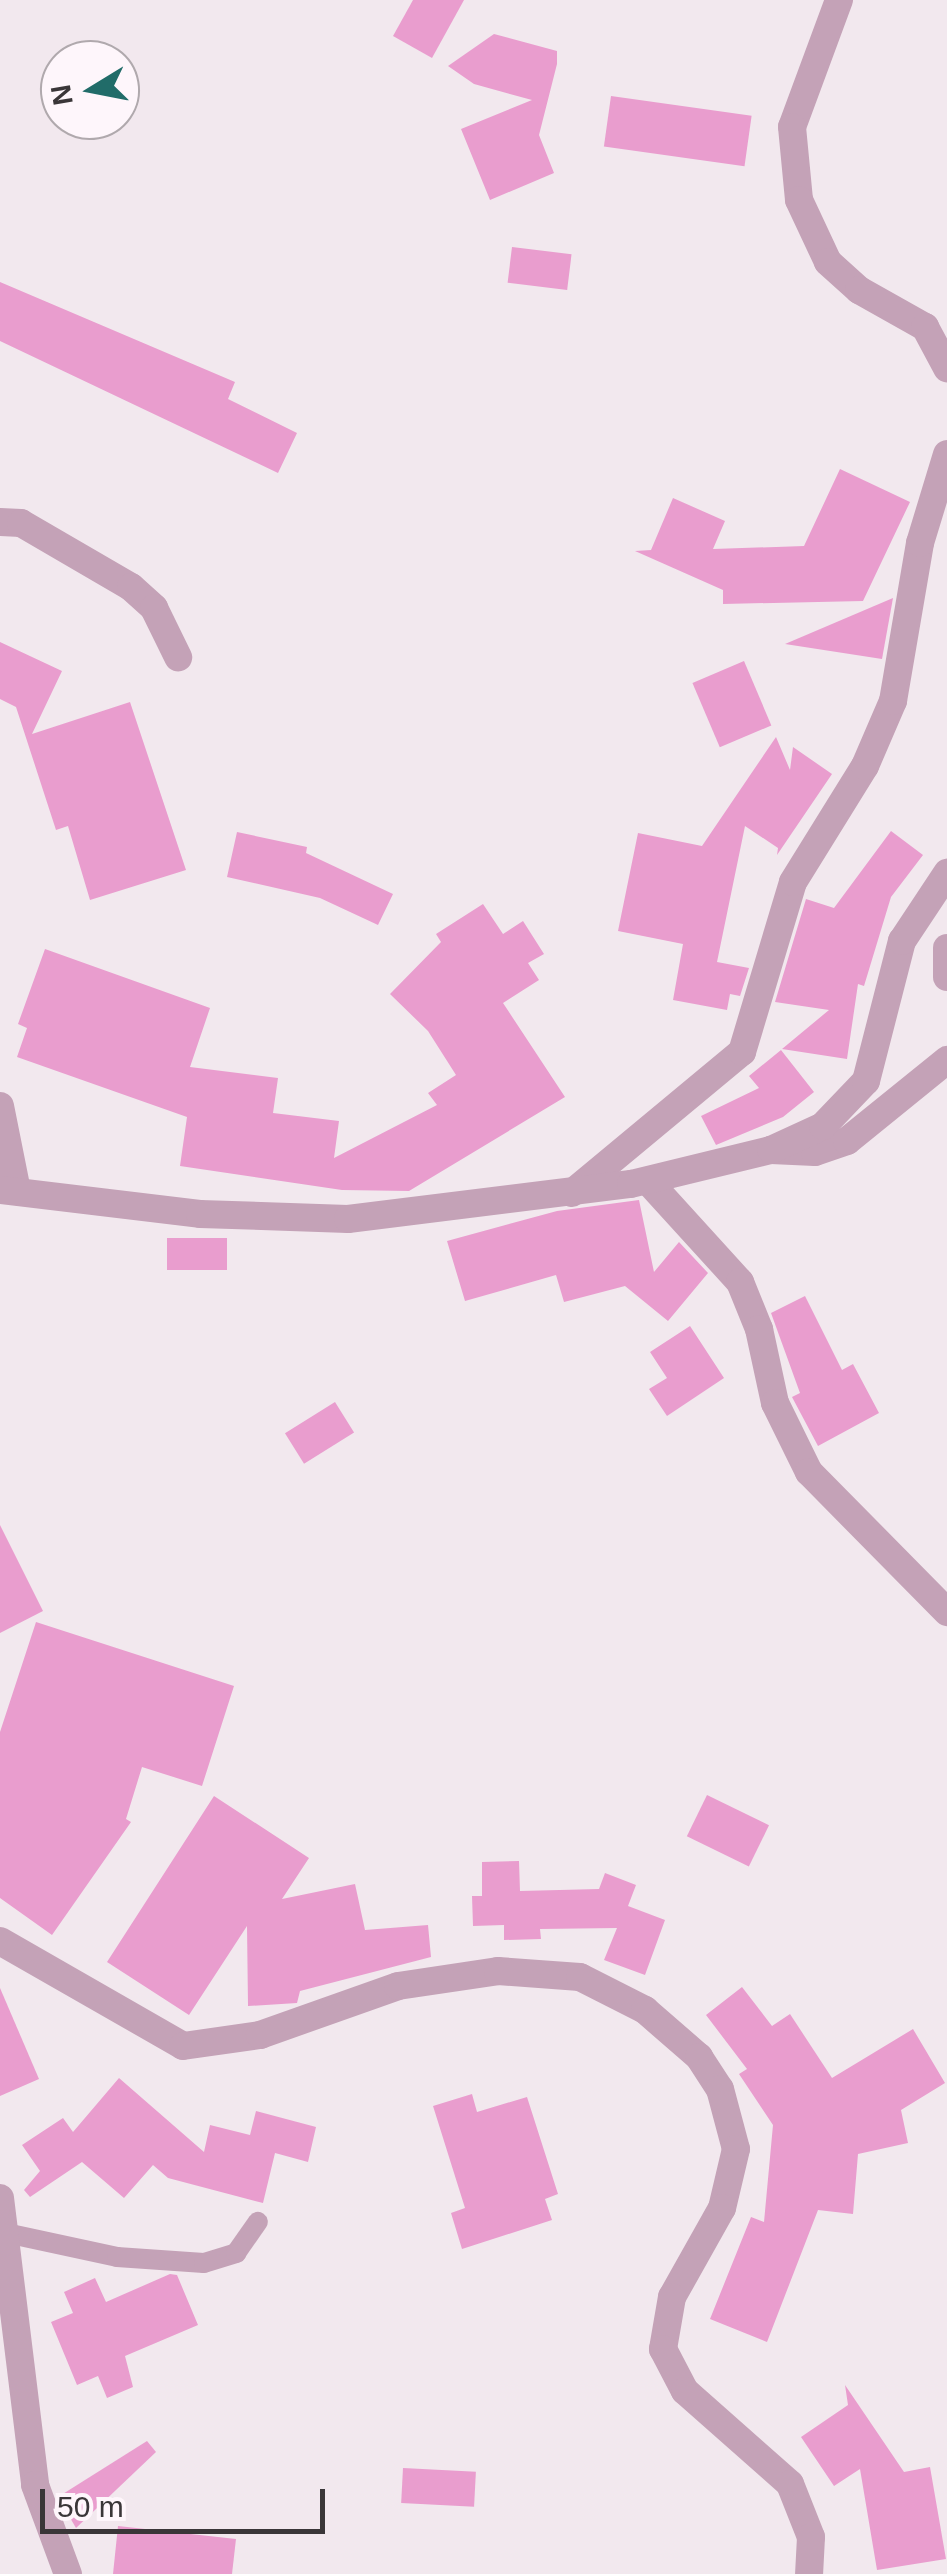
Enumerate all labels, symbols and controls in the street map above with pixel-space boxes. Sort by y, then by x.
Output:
north arrow [40,40,140,140]
text: N [45,82,79,108]
scale bar [45,2469,330,2531]
text: 50 m [57,2490,124,2523]

